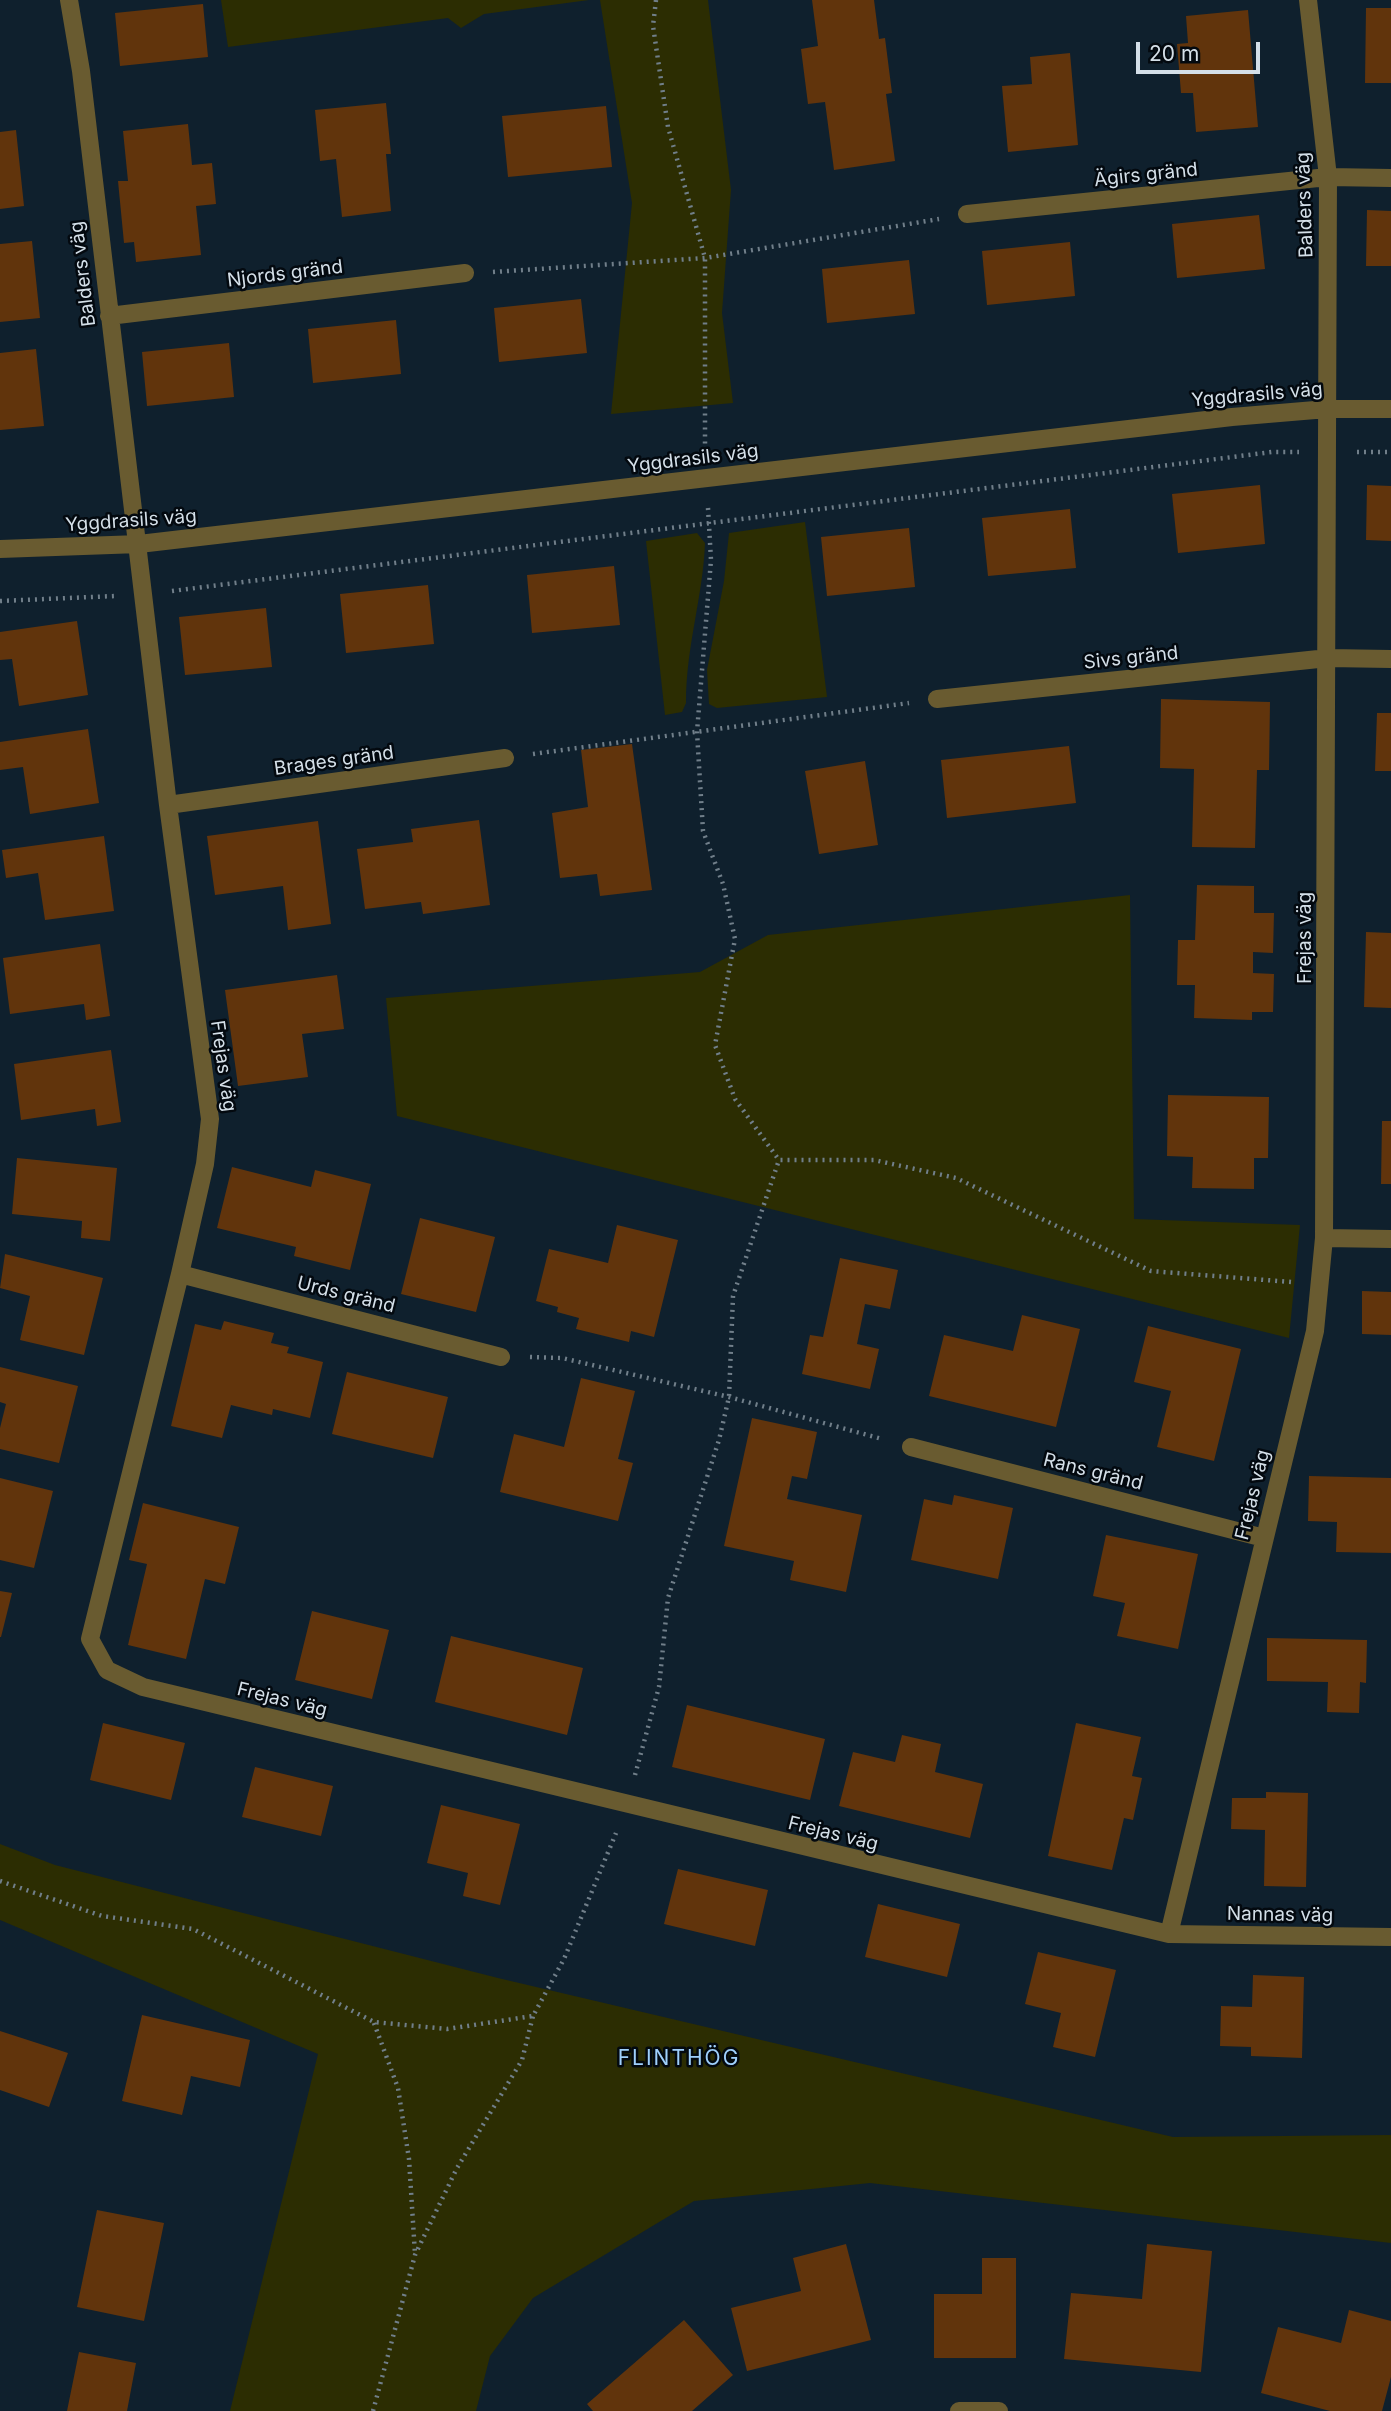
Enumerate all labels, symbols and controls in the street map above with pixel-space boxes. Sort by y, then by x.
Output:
scale bar [1139,28,1263,72]
text: 20 m [1149,41,1199,66]
street label: Balders väg [1292,152,1318,258]
street label: Ägirs gränd [1093,158,1199,192]
street label: Balders väg [65,220,101,328]
street label: Njords gränd [226,256,344,292]
street label: Yggdrasils väg [1190,378,1324,412]
street label: Yggdrasils väg [626,440,760,478]
street label: Yggdrasils väg [65,505,197,537]
street label: Sivs gränd [1082,642,1180,674]
street label: Brages gränd [273,741,395,781]
street label: Frejas väg [1294,892,1316,984]
street label: Frejas väg [205,1019,241,1113]
street label: Urds gränd [295,1272,397,1318]
street label: Frejas väg [1231,1448,1275,1542]
street label: Rans gränd [1041,1449,1145,1495]
street label: Frejas väg [235,1678,329,1722]
street label: Frejas väg [786,1812,880,1856]
street label: Nannas väg [1227,1903,1333,1927]
district label: FLINTHÖG [619,2046,739,2072]

